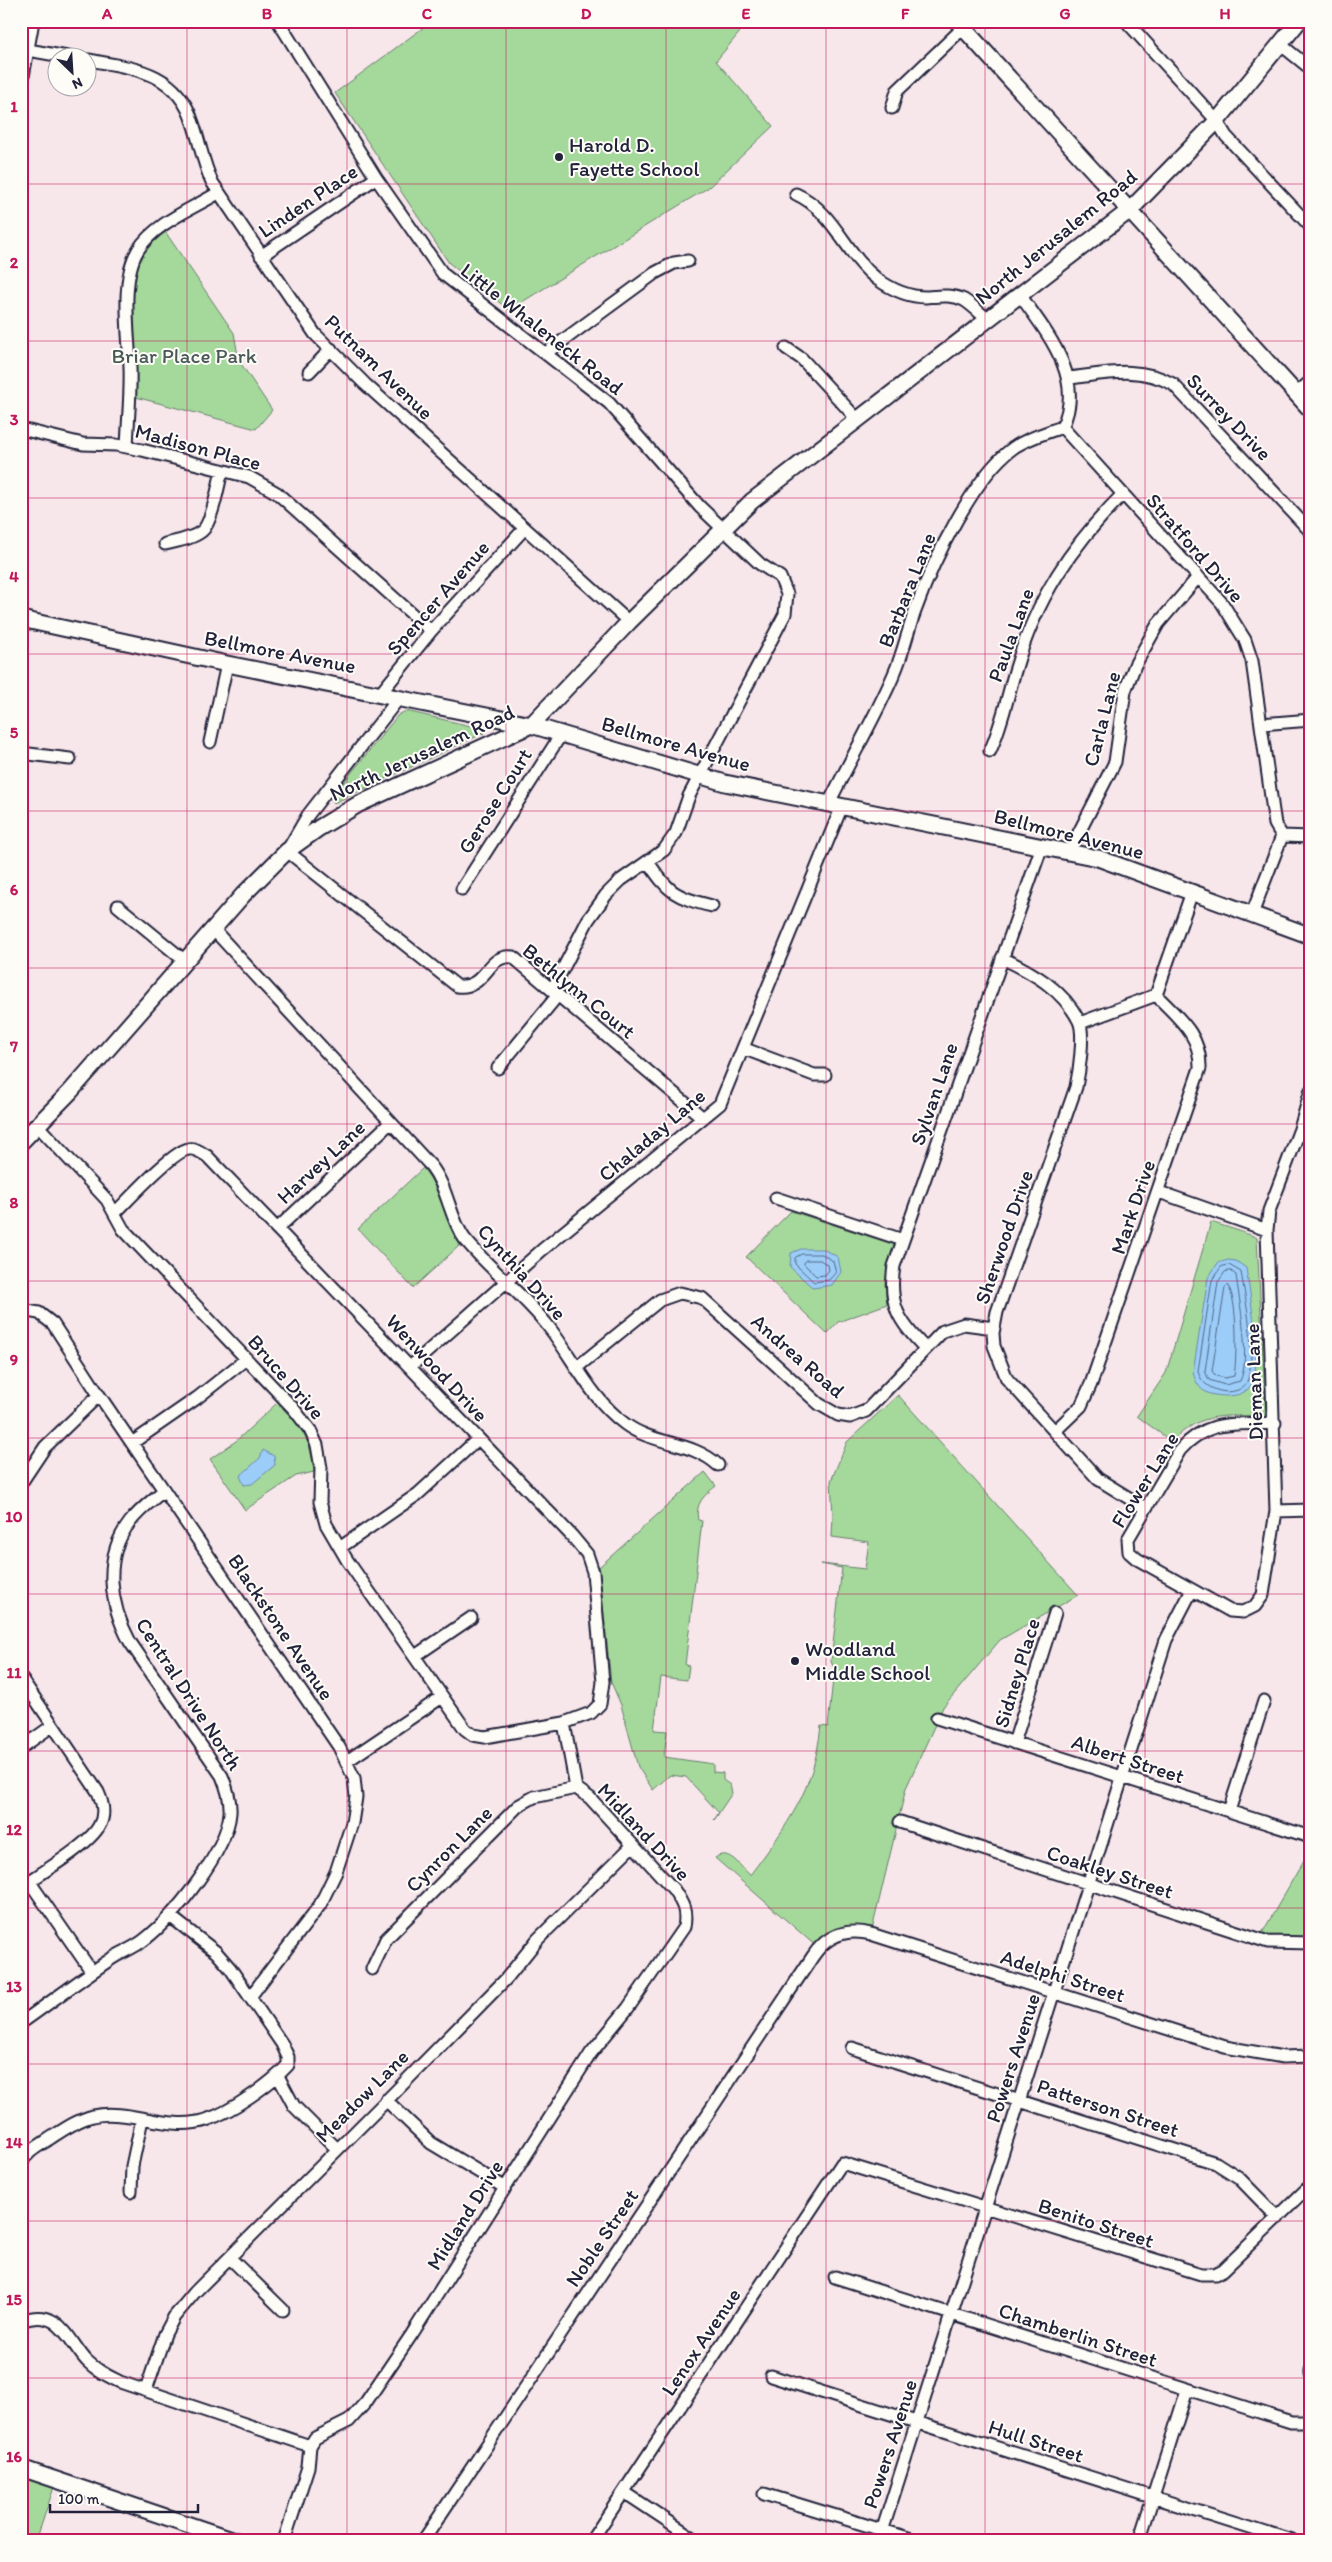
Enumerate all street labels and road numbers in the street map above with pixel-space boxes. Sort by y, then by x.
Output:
street label: Linden Place [253,158,362,243]
street label: North Jerusalem Road [970,164,1142,310]
street label: Little Whaleneck Road [456,257,629,400]
street label: Putnam Avenue [320,309,439,425]
street label: Surrey Drive [1182,368,1277,465]
street label: Madison Place [132,418,264,475]
street label: Stratford Drive [1141,488,1250,607]
street label: Barbara Lane [872,529,941,651]
street label: Spencer Avenue [381,535,494,660]
street label: Paula Lane [982,584,1039,685]
street label: Bellmore Avenue [202,625,358,678]
street label: Carla Lane [1078,669,1125,769]
street label: North Jerusalem Road [326,699,518,806]
street label: Bellmore Avenue [599,710,753,777]
street label: Gerose Court [452,743,537,858]
street label: Bellmore Avenue [992,803,1147,864]
street label: Bethlynn Court [518,938,641,1044]
street label: Sylvan Lane [904,1039,963,1148]
street label: Chaladay Lane [593,1083,710,1187]
street label: Harvey Lane [271,1114,370,1209]
street label: Mark Drive [1105,1156,1160,1257]
street label: Sherwood Drive [969,1167,1038,1307]
street label: Cynthia Drive [473,1218,572,1325]
street label: Andrea Road [746,1308,851,1403]
street label: Wenwood Drive [381,1309,494,1427]
street label: Dieman Lane [1239,1323,1268,1441]
street label: Bruce Drive [243,1329,330,1424]
street label: Flower Lane [1105,1427,1184,1532]
street label: Blackstone Avenue [223,1549,340,1705]
street label: Central Drive North [131,1613,248,1775]
street label: Sidney Place [988,1615,1045,1731]
street label: Albert Street [1069,1729,1188,1789]
street label: Midland Drive [593,1777,696,1886]
street label: Cynron Lane [400,1800,497,1897]
street label: Coakley Street [1044,1839,1177,1904]
street label: Adelphi Street [998,1944,1129,2007]
street label: Powers Avenue [980,1990,1045,2126]
street label: Meadow Lane [310,2044,413,2147]
street label: Patterson Street [1034,2073,1182,2142]
street label: Midland Drive [421,2155,508,2274]
street label: Noble Street [560,2184,643,2291]
street label: Benito Street [1035,2192,1157,2253]
street label: Lenox Avenue [655,2283,746,2400]
street label: Chamberlin Street [996,2297,1161,2372]
street label: Powers Avenue [857,2376,922,2512]
street label: Hull Street [985,2413,1087,2468]

